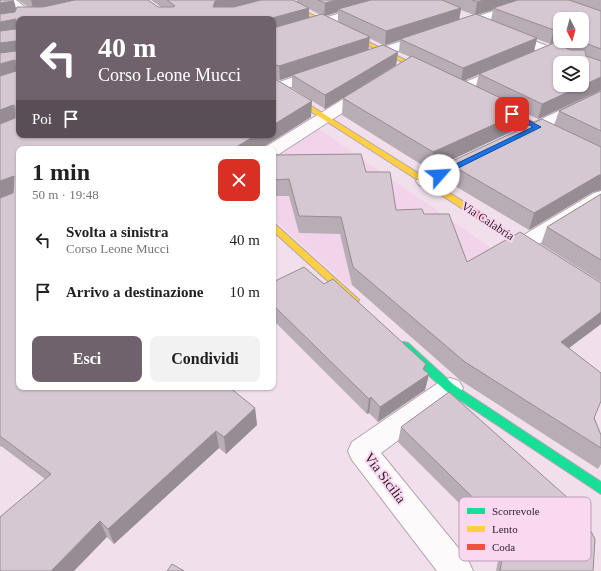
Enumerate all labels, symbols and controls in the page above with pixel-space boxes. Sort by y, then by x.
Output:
north arrow [553,12,589,48]
map controls [553,12,589,92]
icon: left [32,32,84,84]
text: 40 m [98,32,156,63]
button: layers [553,56,589,92]
text: Corso Leone Mucci [98,65,241,85]
pin [495,97,529,131]
icon: arrive [501,103,523,125]
icon: arrive [60,108,82,130]
text: Poi [32,111,52,127]
position arrow [418,154,460,196]
text: 1 min [32,159,90,185]
button: close [218,159,260,201]
text: 50 m · 19:48 [32,187,99,202]
street label: Via Calabria [459,199,518,244]
text: Svolta a sinistra [66,224,169,240]
icon: left [32,229,54,251]
text: 40 m [230,232,260,248]
text: Corso Leone Mucci [66,241,169,256]
icon: arrive [32,281,54,303]
text: Arrivo a destinazione [66,284,203,300]
text: 10 m [230,284,260,300]
button: Esci [32,336,142,382]
button: Condividi [150,336,260,382]
street label: Via Sicilia [361,450,409,507]
legend [459,497,591,561]
text: Scorrevole [492,505,540,517]
text: Lento [492,523,518,535]
text: Coda [492,541,515,553]

